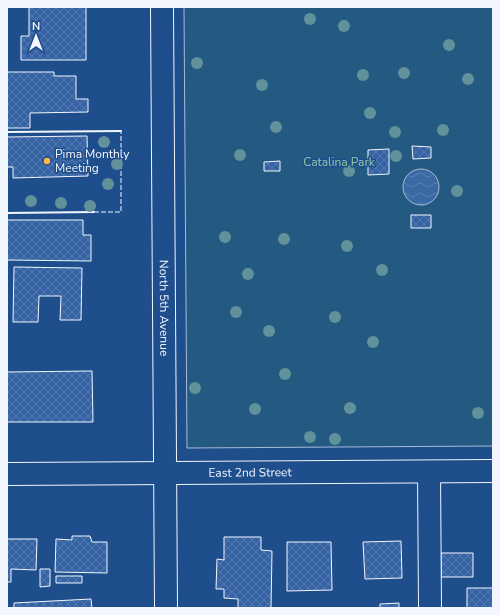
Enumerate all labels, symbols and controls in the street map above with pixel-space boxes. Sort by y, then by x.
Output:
north arrow [16,16,56,56]
text: N [32,19,40,34]
place label: Pima Monthly Meeting [55,146,130,176]
park label: Catalina Park [303,154,376,170]
marker: Pima Monthly Meeting [42,156,52,166]
street label: North 5th Avenue [156,260,172,356]
street label: East 2nd Street [208,464,292,481]

